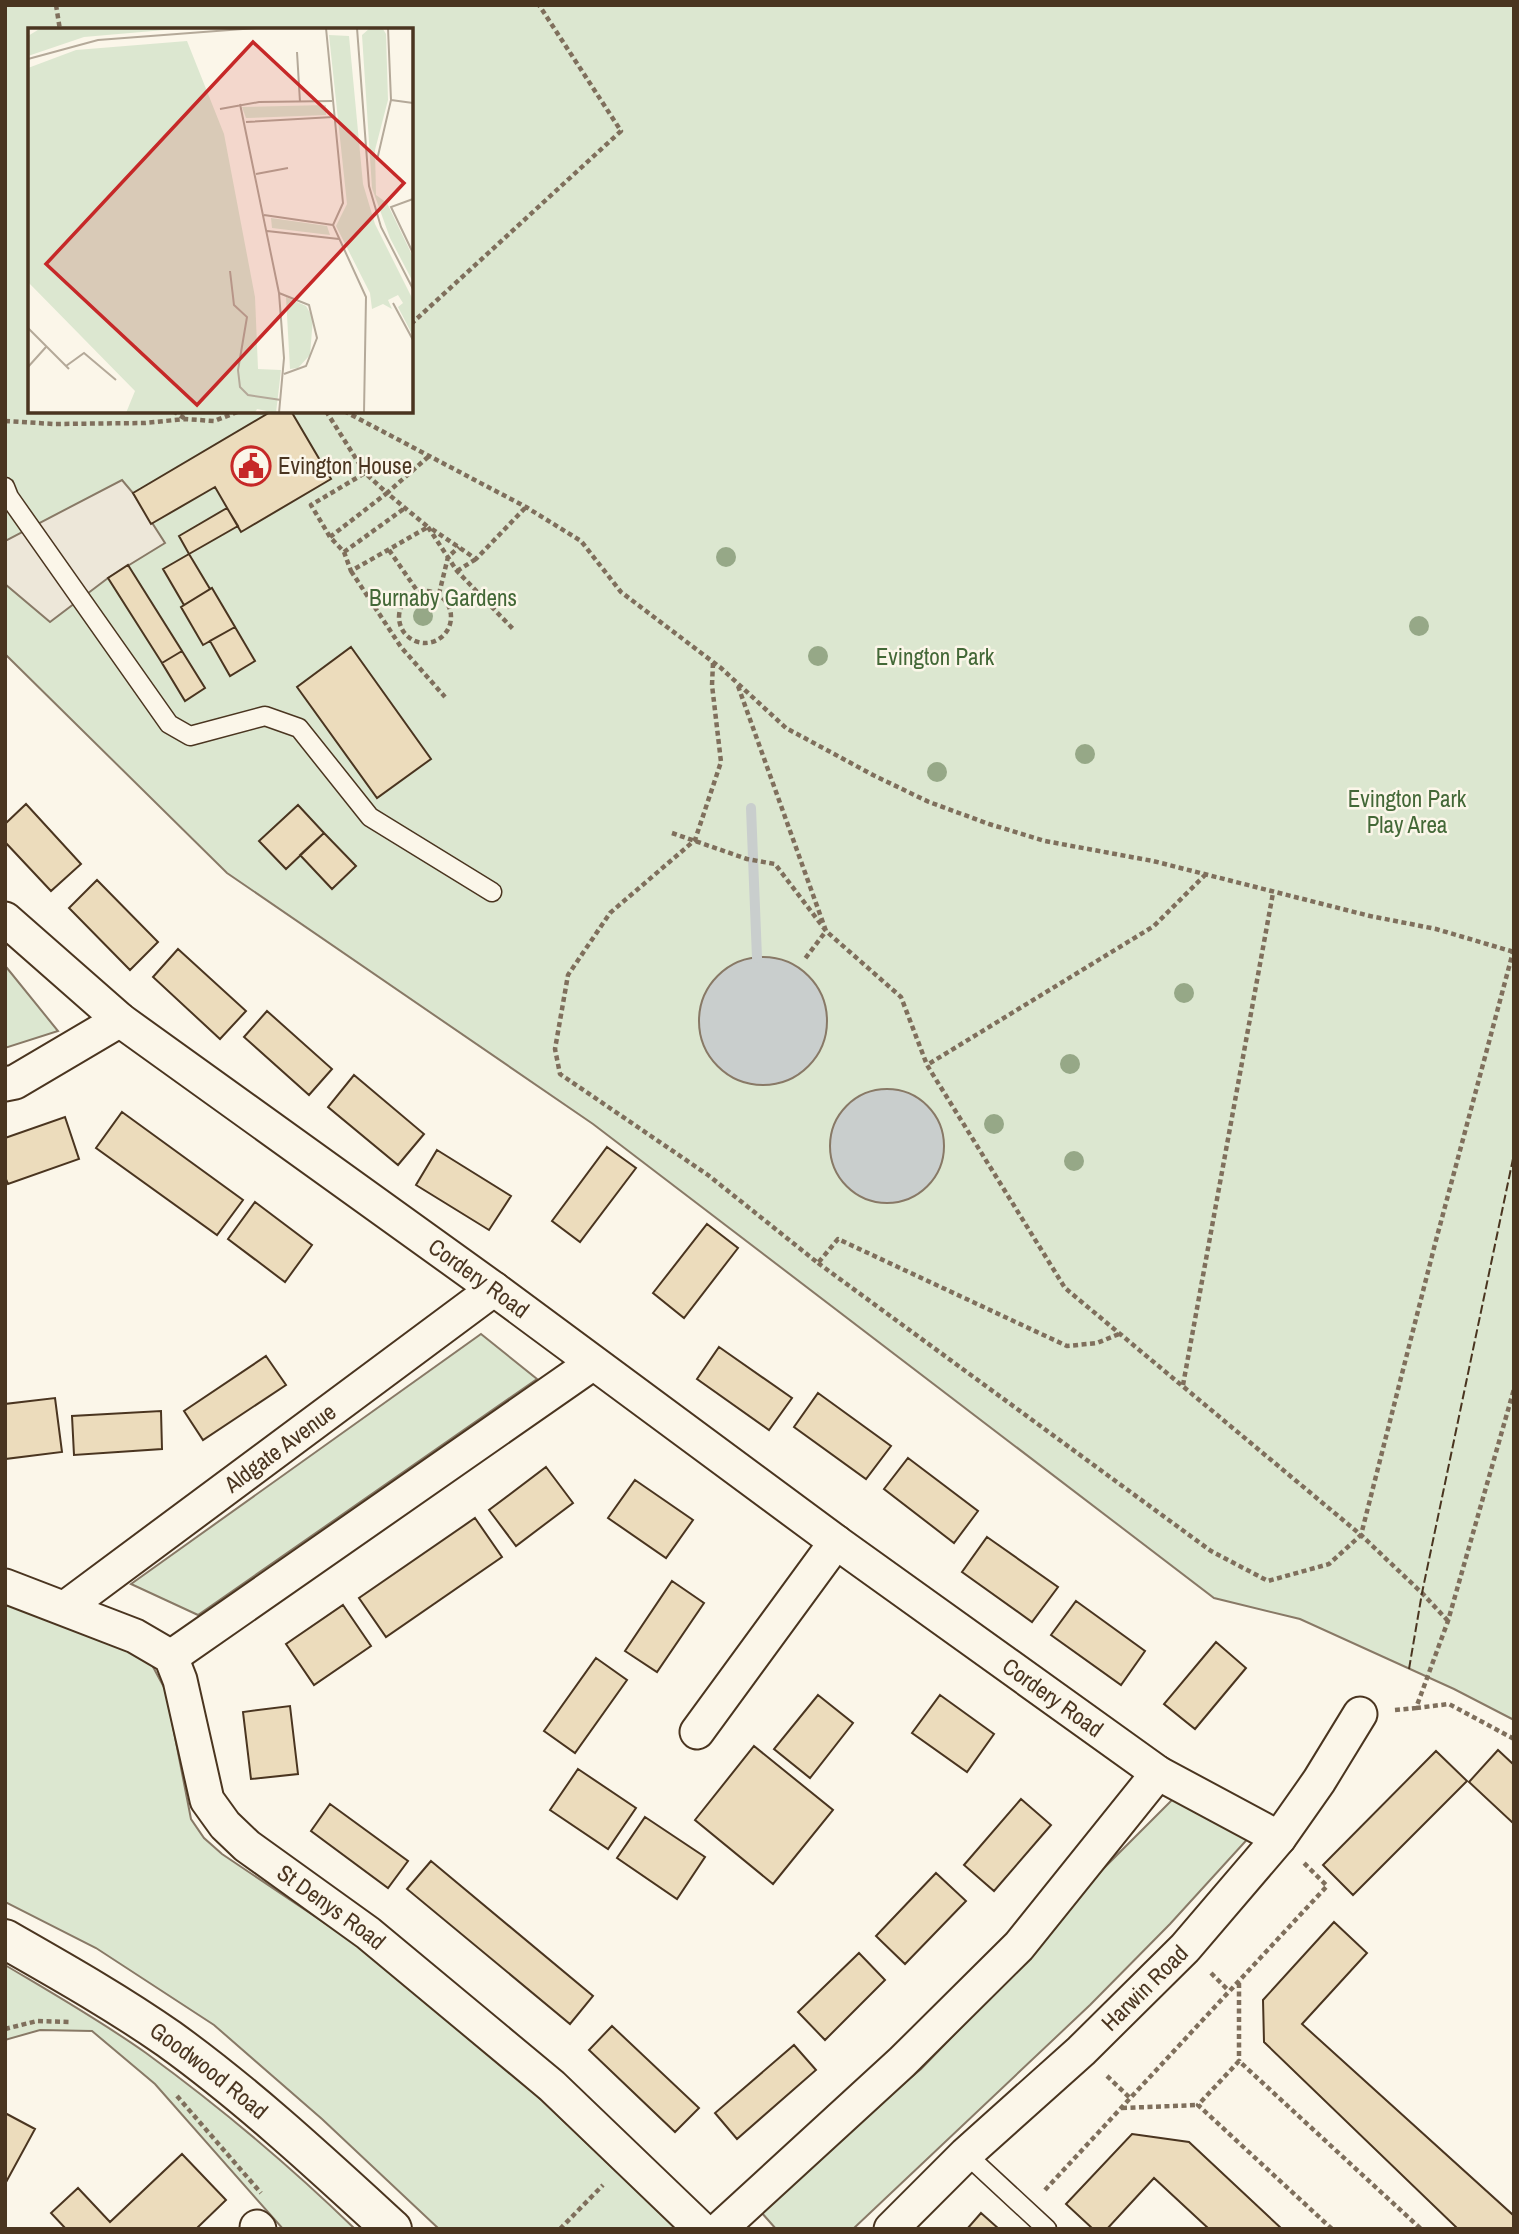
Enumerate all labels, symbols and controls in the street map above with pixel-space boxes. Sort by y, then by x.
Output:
inset map [28,28,413,413]
public building icon: Evington House [230,445,272,487]
place label: Evington House [278,450,412,481]
park label: Burnaby Gardens [369,582,517,613]
park label: Evington Park [876,641,995,672]
park label: Evington Park Play Area [1348,783,1467,840]
street label: Cordery Road [422,1231,536,1325]
street label: Aldgate Avenue [217,1396,342,1500]
street label: Cordery Road [996,1650,1110,1744]
street label: St Denys Road [271,1857,393,1956]
street label: Harwin Road [1094,1938,1194,2037]
street label: Goodwood Road [144,2014,275,2126]

